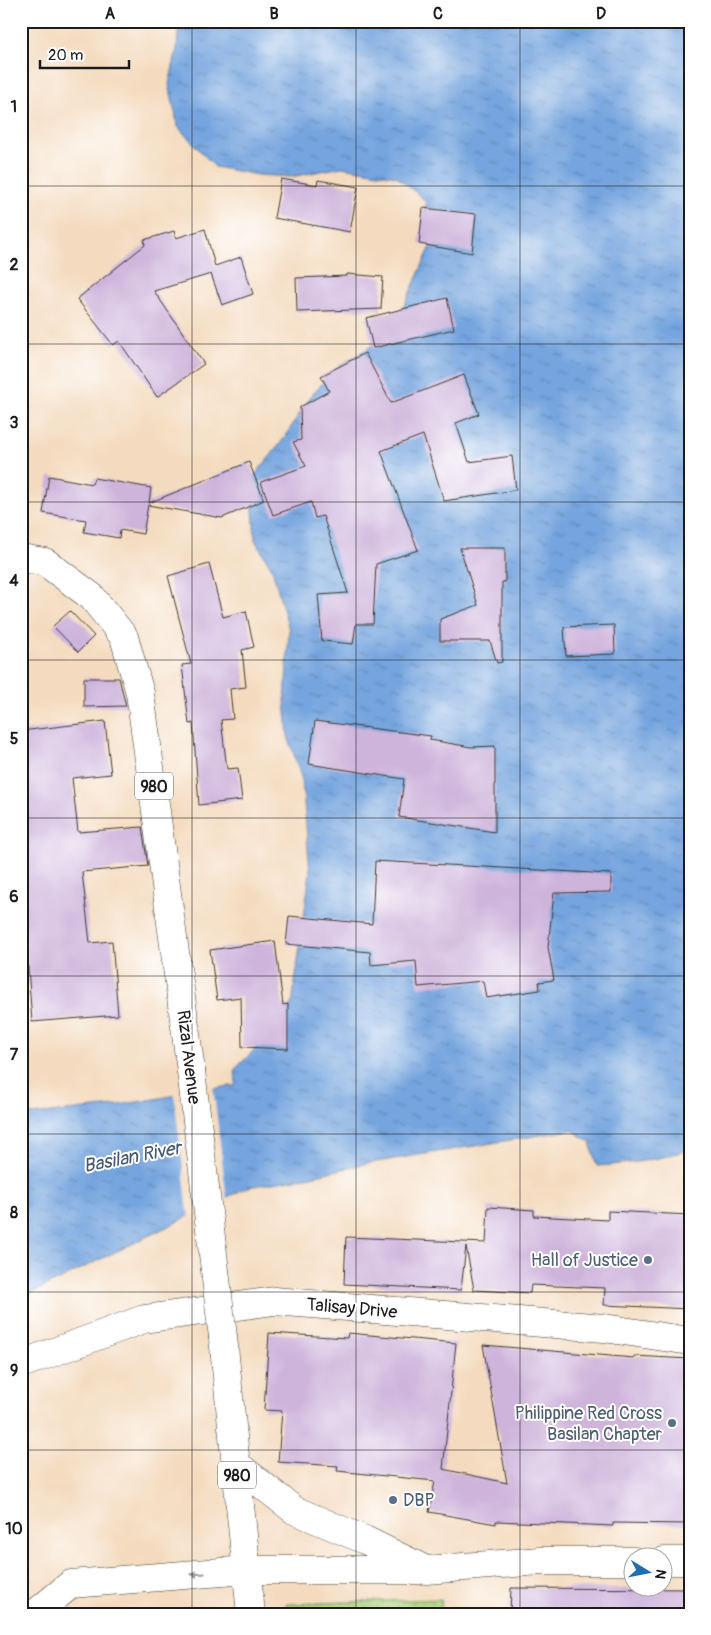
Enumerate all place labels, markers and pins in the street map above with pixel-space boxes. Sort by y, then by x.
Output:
place label: Hall of Justice [531,1249,638,1272]
marker: Hall of Justice [642,1254,654,1266]
place label: Philippine Red Cross Basilan Chapter [515,1402,663,1446]
marker: Philippine Red Cross Basilan Chapter [666,1417,678,1429]
place label: DBP [403,1489,434,1512]
marker: DBP [387,1494,399,1506]

